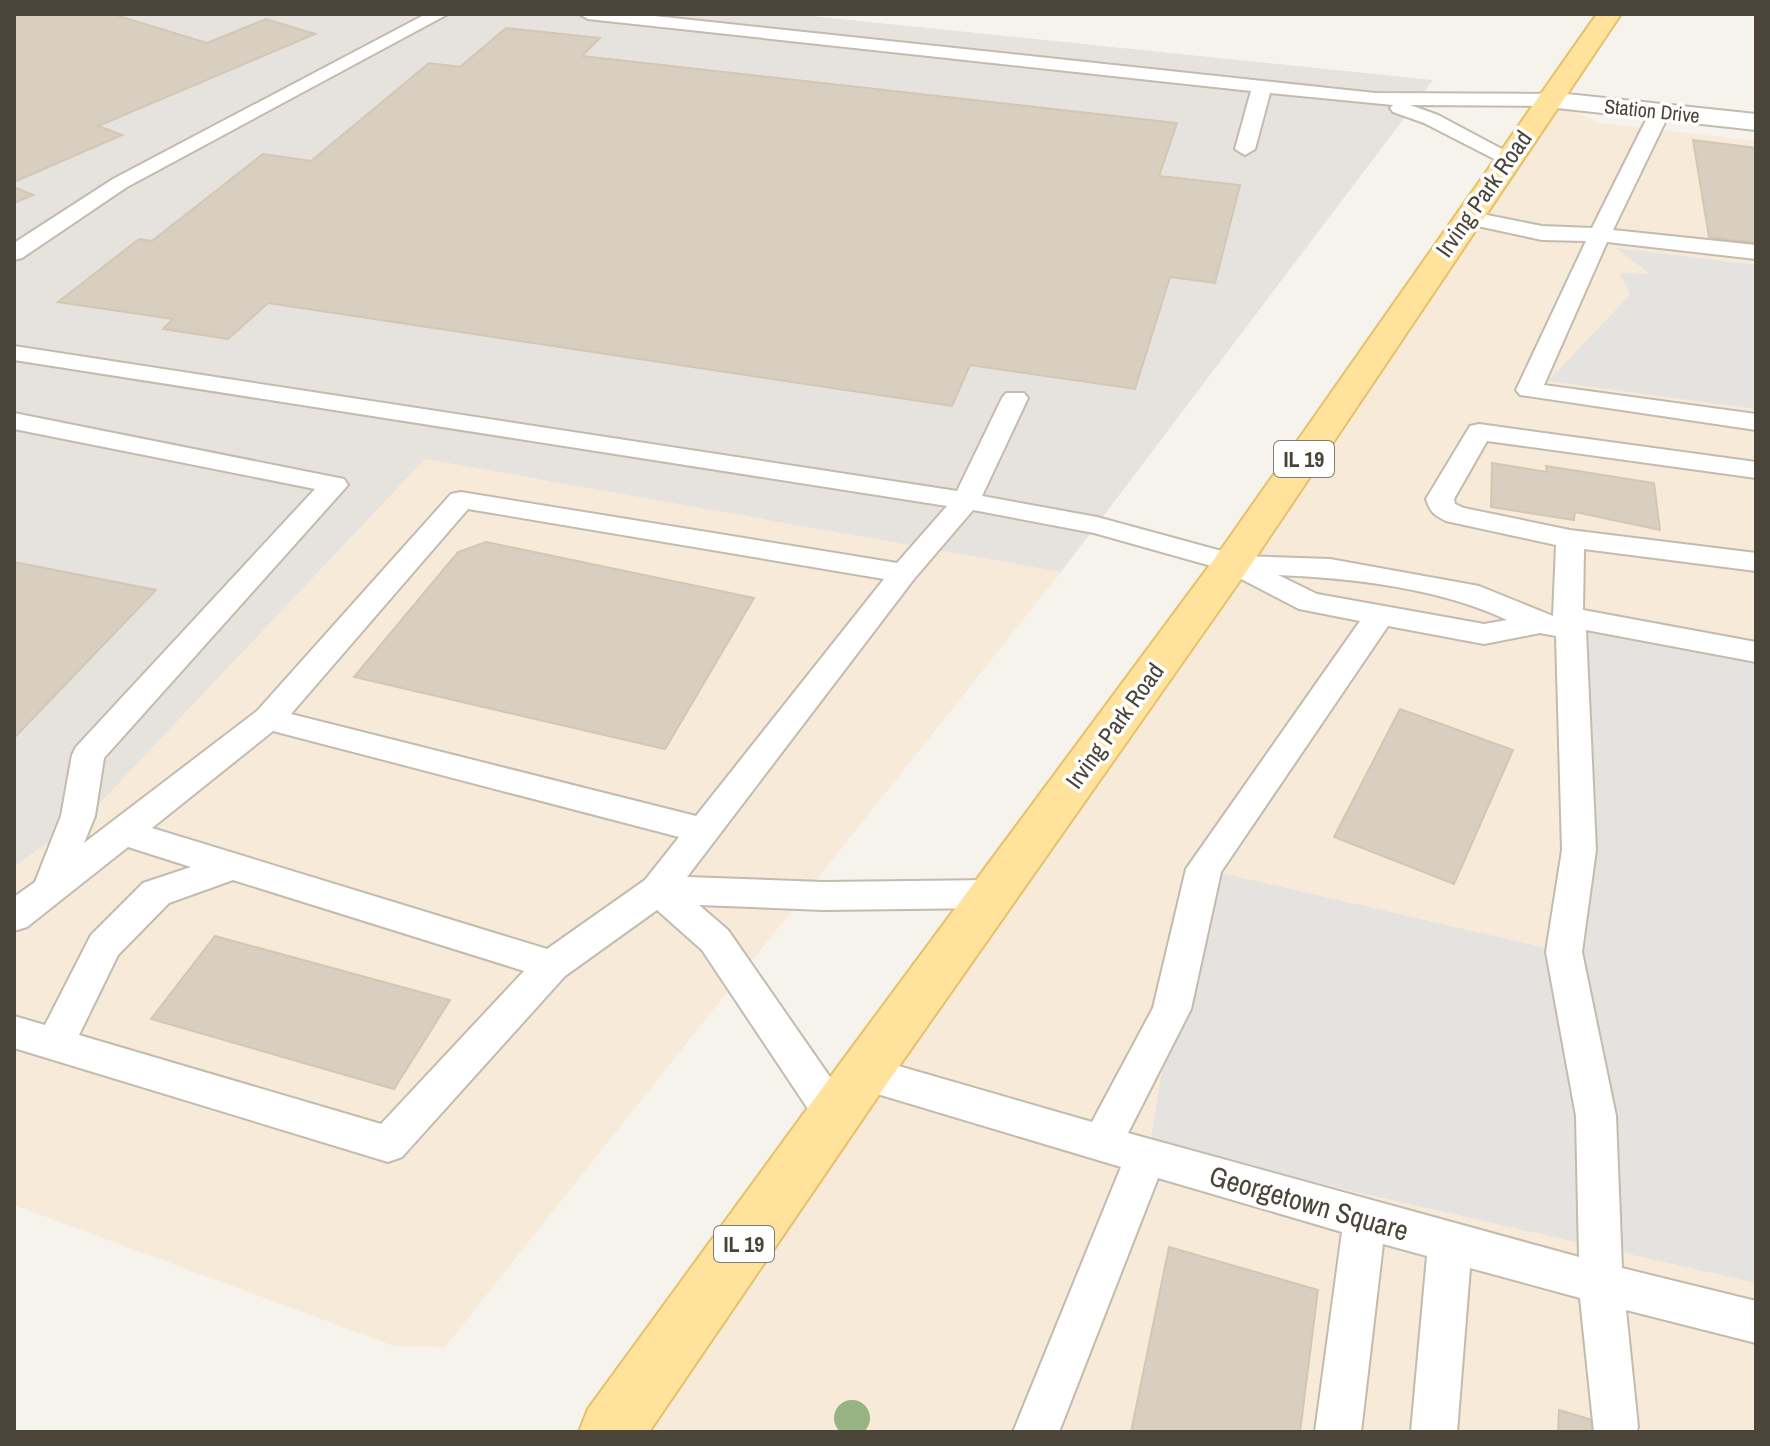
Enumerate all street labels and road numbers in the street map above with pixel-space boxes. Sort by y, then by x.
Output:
street label: Station Drive [1603,92,1701,129]
street label: Irving Park Road [1428,124,1539,263]
road number: IL 19 [1274,441,1334,477]
street label: Irving Park Road [1058,656,1171,795]
street label: Georgetown Square [1205,1156,1413,1250]
road number: IL 19 [714,1226,774,1262]

